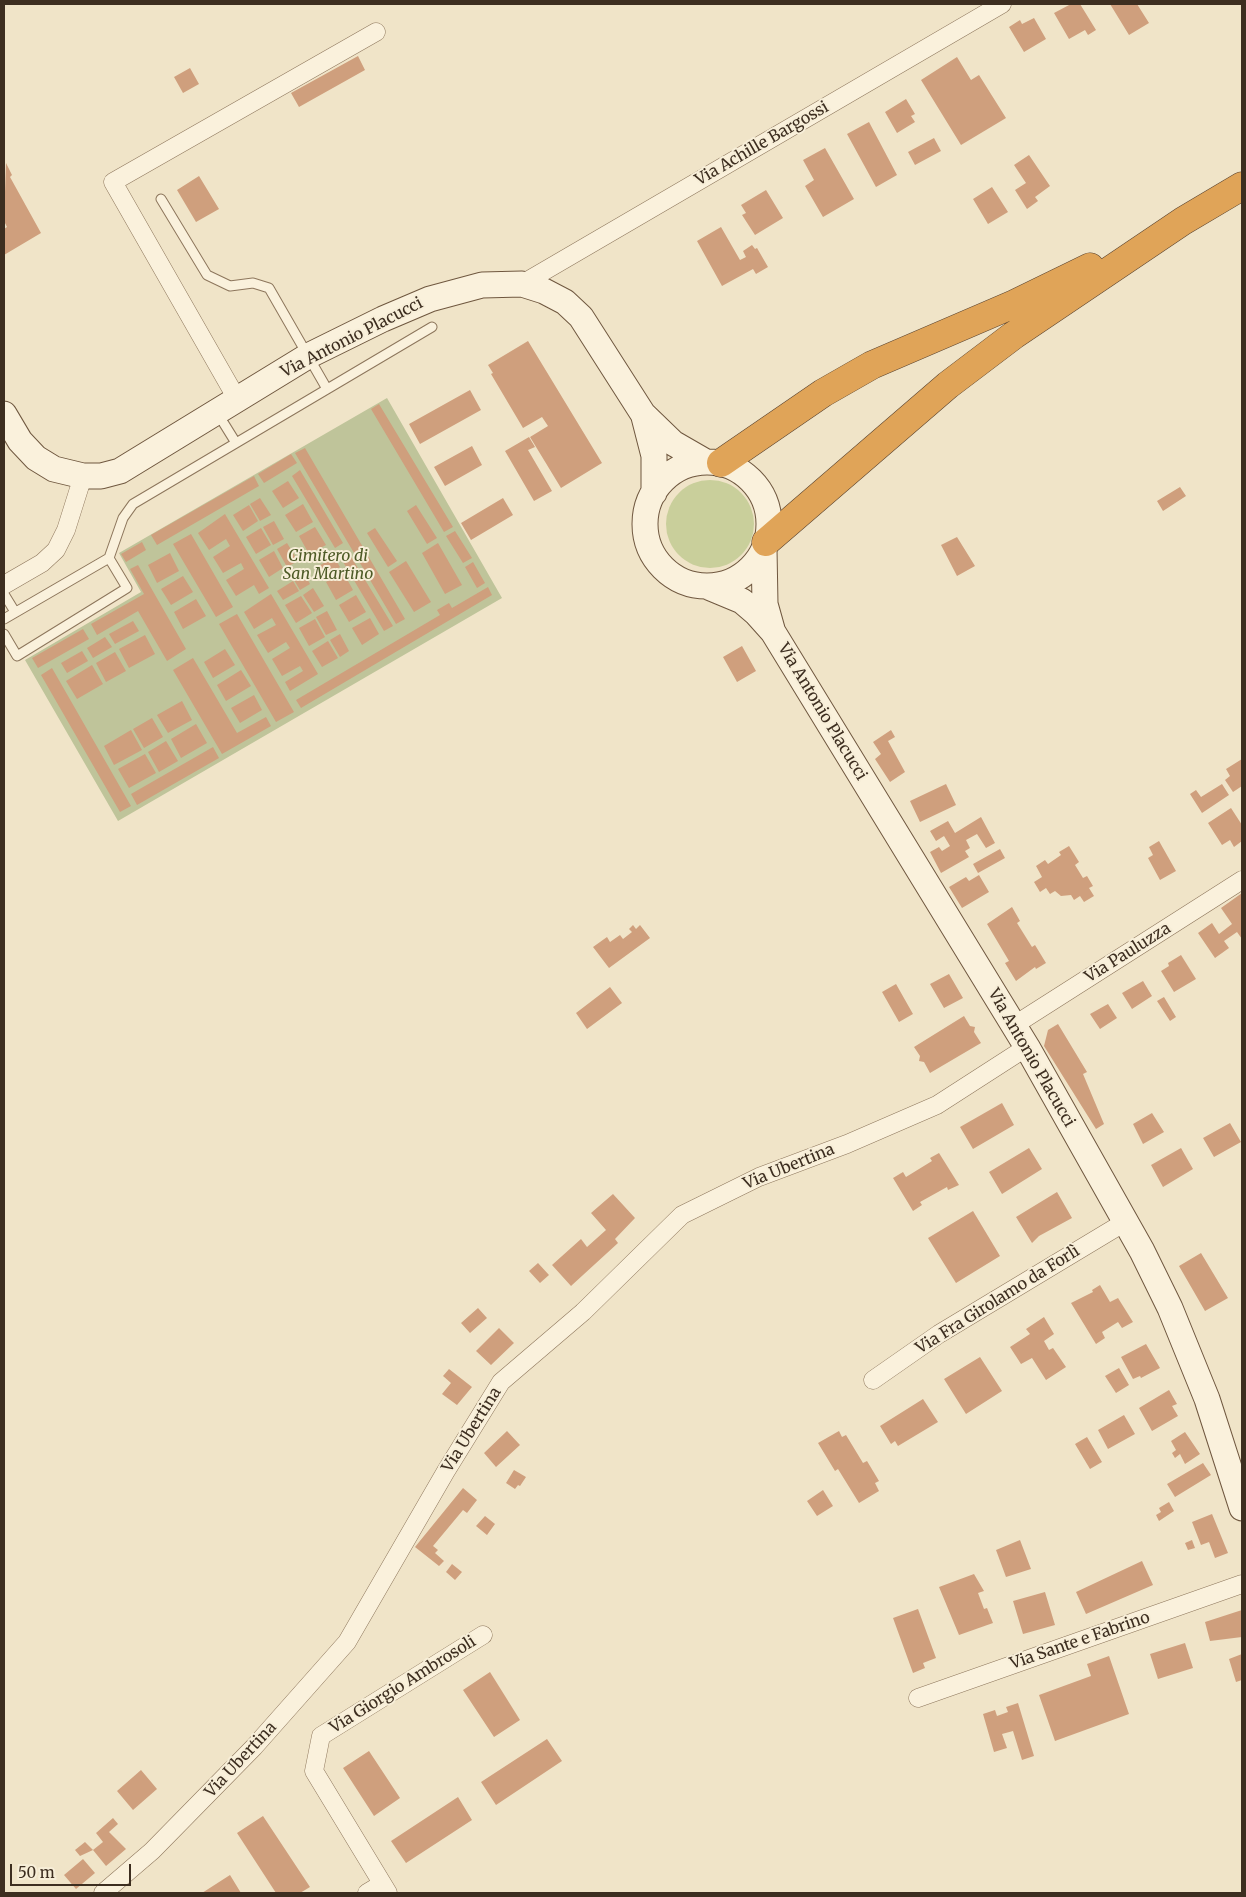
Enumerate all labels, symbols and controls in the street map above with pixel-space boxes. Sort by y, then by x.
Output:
street label: Via Achille Bargossi [692,98,832,190]
street label: Via Antonio Placucci [278,294,426,382]
park label: Cimitero di San Martino [283,546,373,584]
street label: Via Antonio Placucci [773,640,871,784]
street label: Via Pauluzza [1081,919,1175,987]
street label: Via Antonio Placucci [984,985,1078,1131]
street label: Via Ubertina [741,1140,837,1194]
street label: Via Fra Girolamo da Forlì [913,1242,1083,1358]
street label: Via Ubertina [438,1384,506,1476]
street label: Via Sante e Fabrino [1008,1608,1152,1674]
street label: Via Giorgio Ambrosoli [326,1632,480,1738]
street label: Via Ubertina [201,1718,281,1802]
scale bar [12,1854,134,1886]
text: 50 m [18,1863,55,1882]

